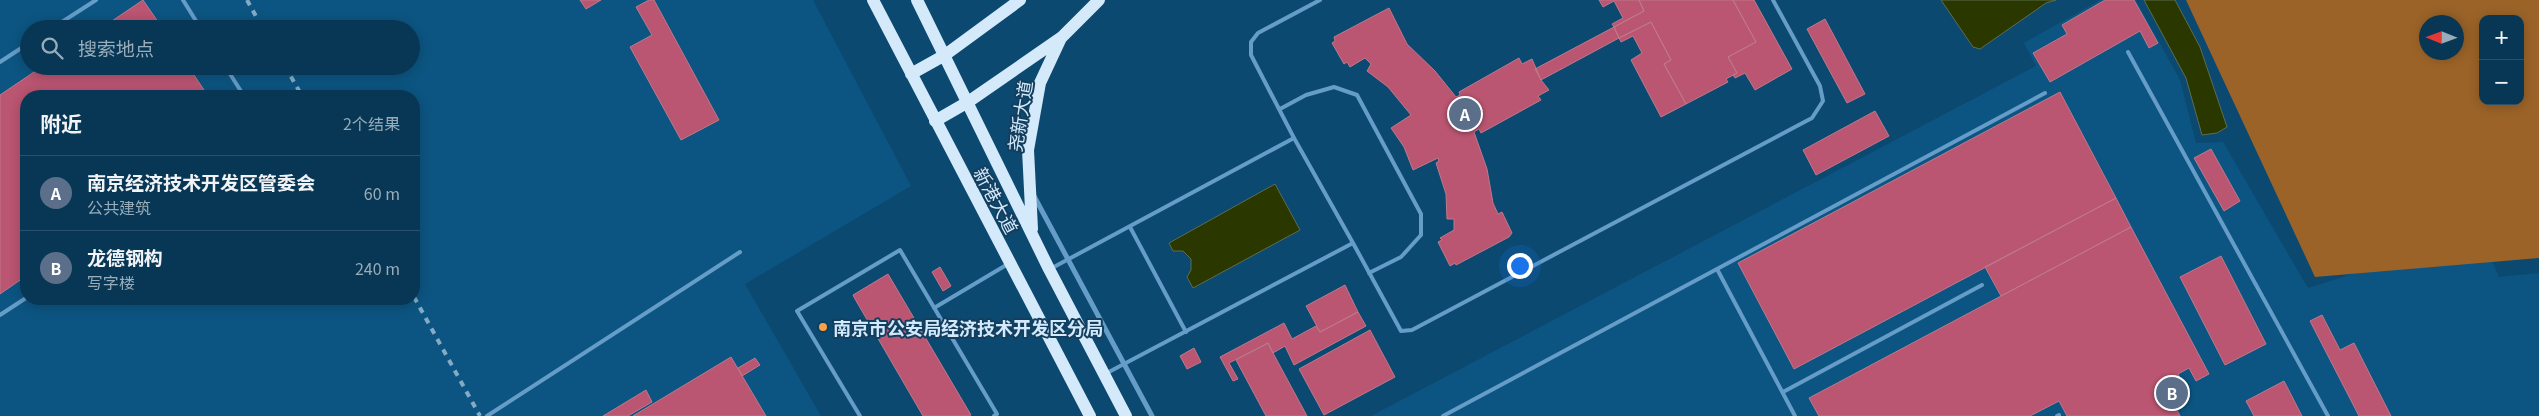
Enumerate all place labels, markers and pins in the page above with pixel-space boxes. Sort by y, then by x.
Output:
pin: A [1449,95,1481,133]
place label: 南京市公安局经济技术开发区分局 [833,314,1103,340]
marker: 南京市公安局经济技术开发区分局 [817,321,829,333]
pin: B [2156,374,2188,412]

